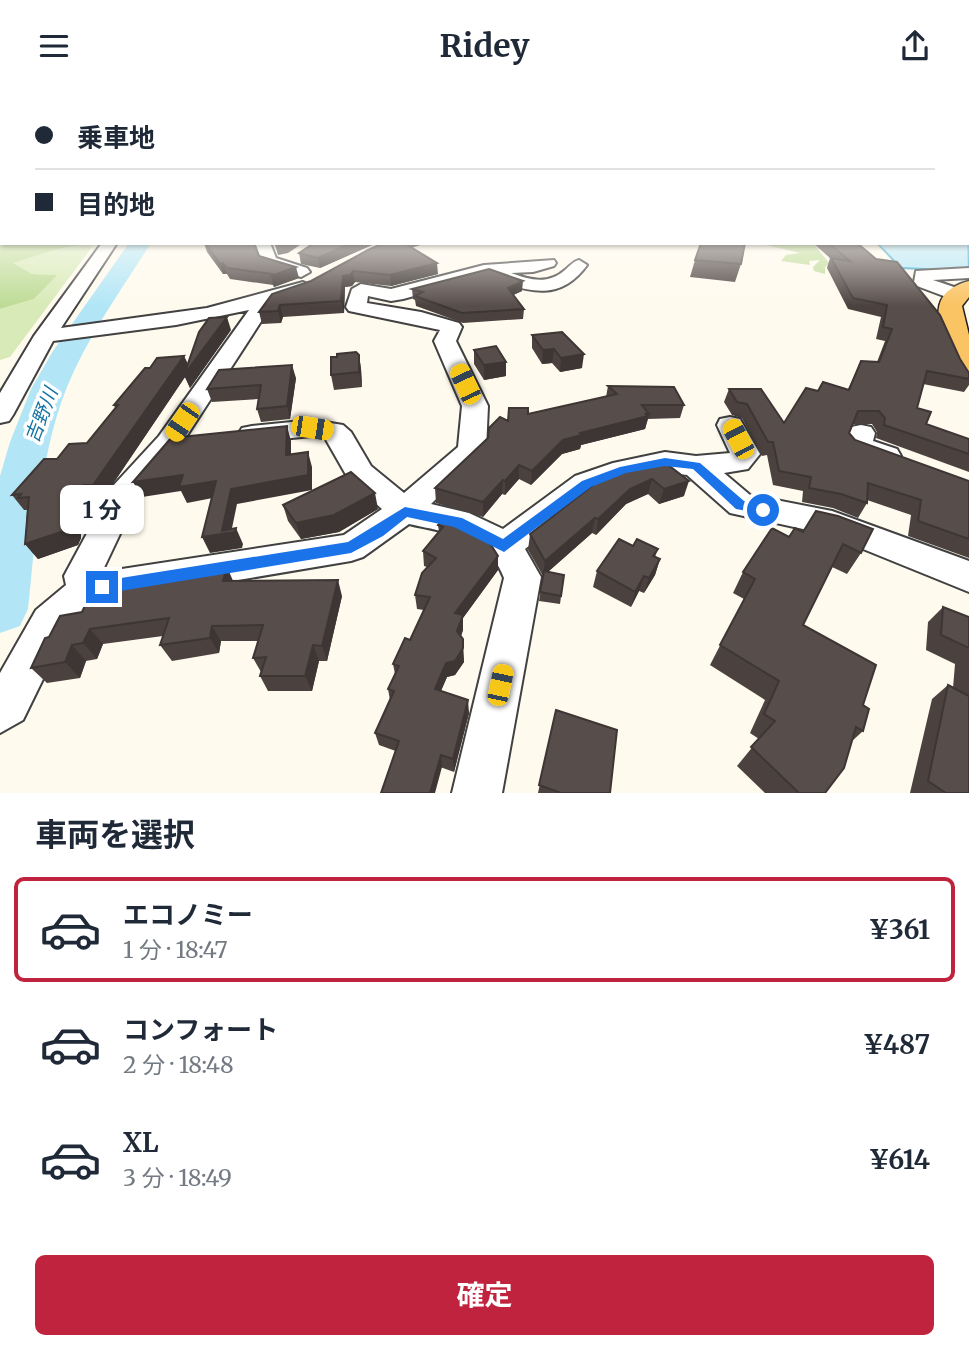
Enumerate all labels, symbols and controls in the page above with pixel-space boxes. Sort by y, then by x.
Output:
text: Ridey [440,26,529,66]
icon: menu [35,27,73,65]
icon: share [896,27,934,65]
text: 乗車地 [77,121,155,154]
text: 目的地 [77,188,155,221]
car [447,361,484,407]
water label: 吉野川 [20,382,63,446]
car [162,399,203,445]
car [290,414,335,442]
car [719,416,758,462]
callout: 1 分 [60,485,144,535]
route start [747,494,779,526]
text: 1 分 [82,495,122,524]
route end [86,571,118,603]
car [486,662,515,708]
text: 車両を選択 [35,815,195,855]
icon: car [39,898,102,961]
text: エコノミー [123,898,253,931]
text: ¥361 [869,913,930,946]
text: 1 分 · 18:47 [123,935,228,964]
icon: car [39,1013,102,1076]
text: コンフォート [123,1013,278,1046]
text: ¥487 [863,1028,930,1061]
text: 2 分 · 18:48 [123,1050,234,1079]
text: XL [123,1126,159,1159]
icon: car [39,1128,102,1191]
text: ¥614 [869,1143,930,1176]
text: 3 分 · 18:49 [123,1163,232,1192]
button: 確定 [35,1255,934,1335]

